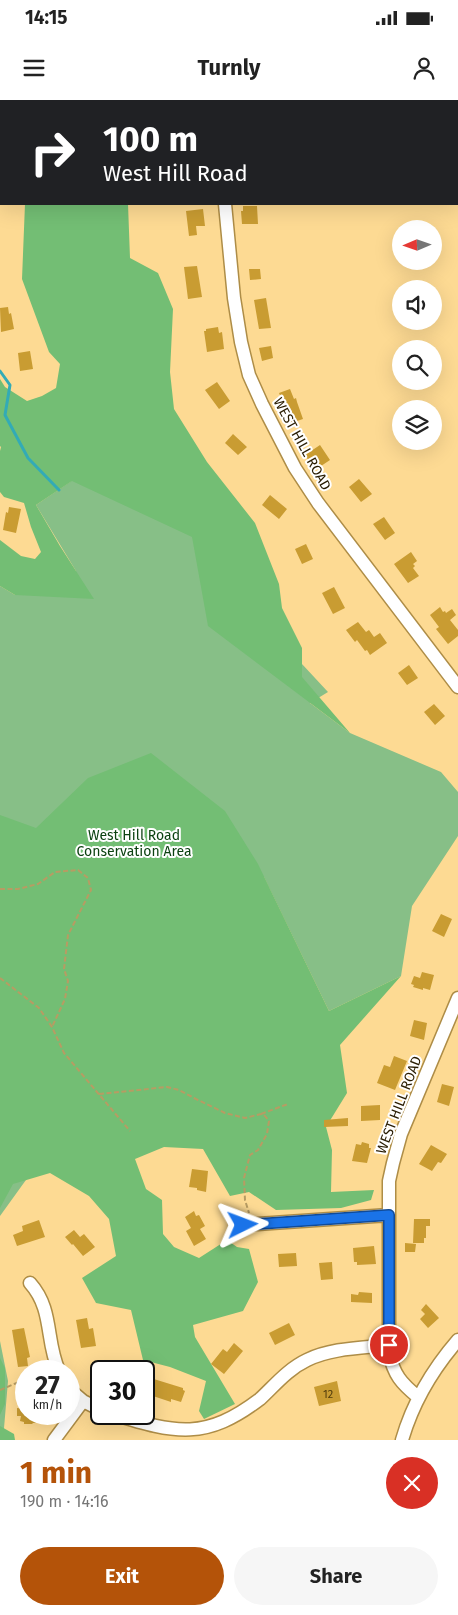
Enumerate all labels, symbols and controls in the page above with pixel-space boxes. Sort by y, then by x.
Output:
text: 14:15 [25,6,67,29]
icon: menu [20,54,48,82]
text: Turnly [198,54,260,81]
icon: person [410,54,438,82]
text: 100 m [103,118,198,160]
icon: right [20,120,85,185]
text: West Hill Road [103,160,248,187]
north arrow [392,220,442,270]
map controls [392,220,442,450]
button: sound [392,280,442,330]
button: search [392,340,442,390]
street label: WEST HILL ROAD [269,395,335,493]
button: layers [392,400,442,450]
park label: West Hill Road Conservation Area [77,827,192,860]
street label: WEST HILL ROAD [373,1054,425,1156]
position arrow [216,1198,268,1250]
pin [368,1324,410,1366]
icon: arrive [375,1331,403,1359]
speed limit sign: 30 [90,1360,155,1425]
text: 27 [35,1371,60,1401]
house number: 12 [323,1388,333,1401]
text: km/h [33,1398,62,1412]
text: 1 min [20,1455,92,1491]
button: close [386,1457,438,1509]
text: 190 m · 14:16 [20,1492,109,1511]
button: Exit [20,1547,224,1605]
button: Share [234,1547,438,1605]

